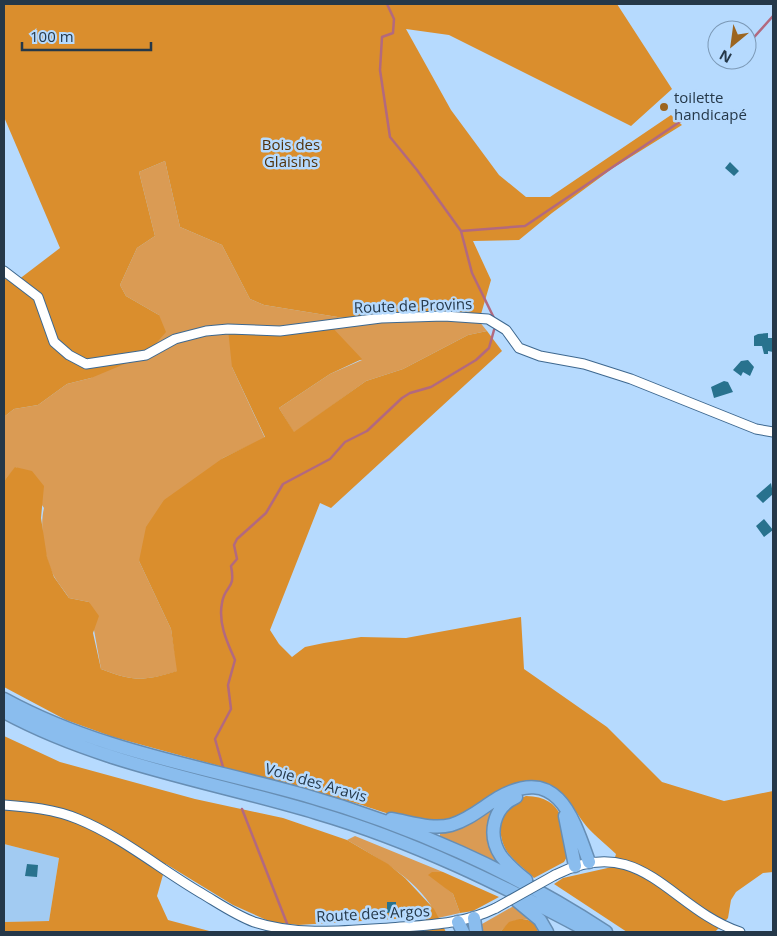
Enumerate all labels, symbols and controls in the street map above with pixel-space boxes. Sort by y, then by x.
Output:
scale bar [22,20,151,52]
north arrow [707,20,757,70]
text: 100 m [30,26,74,46]
text: N [716,46,735,68]
place label: toilette handicapé [674,87,747,124]
marker: toilette handicapé [658,101,670,113]
park label: Bois des Glaisins [262,134,320,171]
street label: Route de Provins [353,293,473,317]
street label: Voie des Aravis [263,758,370,806]
street label: Route des Argos [316,900,430,926]

